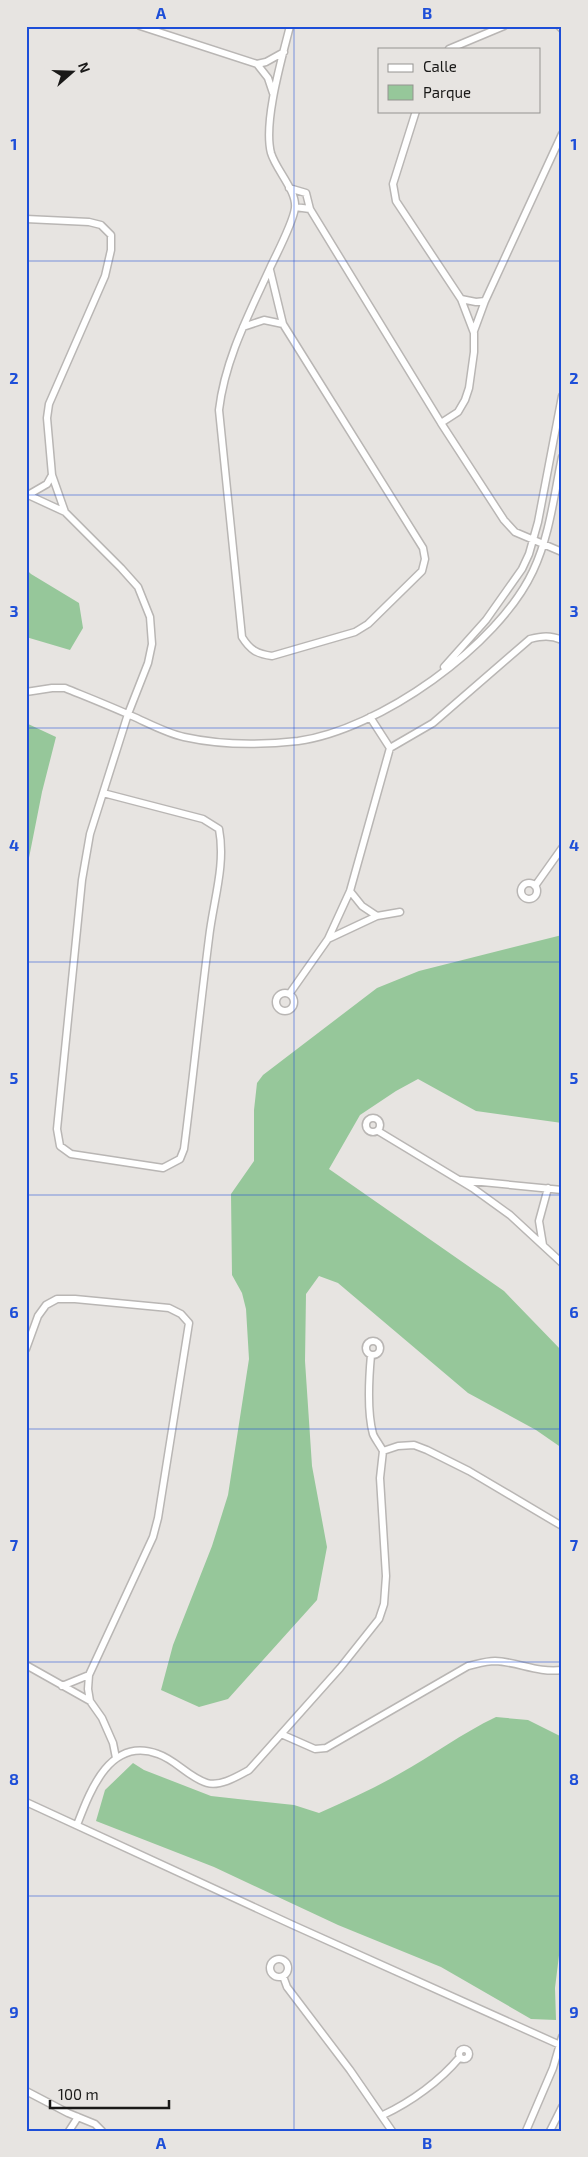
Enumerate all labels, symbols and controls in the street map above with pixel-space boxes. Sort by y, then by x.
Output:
text: A [156,3,167,22]
text: B [422,3,432,22]
north arrow [48,48,98,98]
legend [378,48,540,112]
text: Calle [423,57,457,75]
text: N [75,60,94,75]
text: Parque [423,83,471,101]
text: 1 [11,134,17,153]
text: 1 [571,134,577,153]
text: 2 [9,368,19,387]
text: 2 [569,368,579,387]
text: 3 [9,601,19,620]
text: 3 [569,601,579,620]
text: 4 [9,835,19,854]
text: 4 [569,835,579,854]
text: 5 [10,1068,19,1087]
text: 5 [570,1068,579,1087]
text: 6 [9,1302,19,1321]
text: 6 [569,1302,579,1321]
text: 7 [10,1535,19,1554]
text: 7 [570,1535,579,1554]
text: 8 [9,1769,19,1788]
text: 8 [569,1769,579,1788]
text: 9 [9,2002,19,2021]
text: 9 [569,2002,579,2021]
scale bar [50,2077,169,2109]
text: 100 m [58,2085,99,2103]
text: A [156,2133,167,2152]
text: B [422,2133,432,2152]

